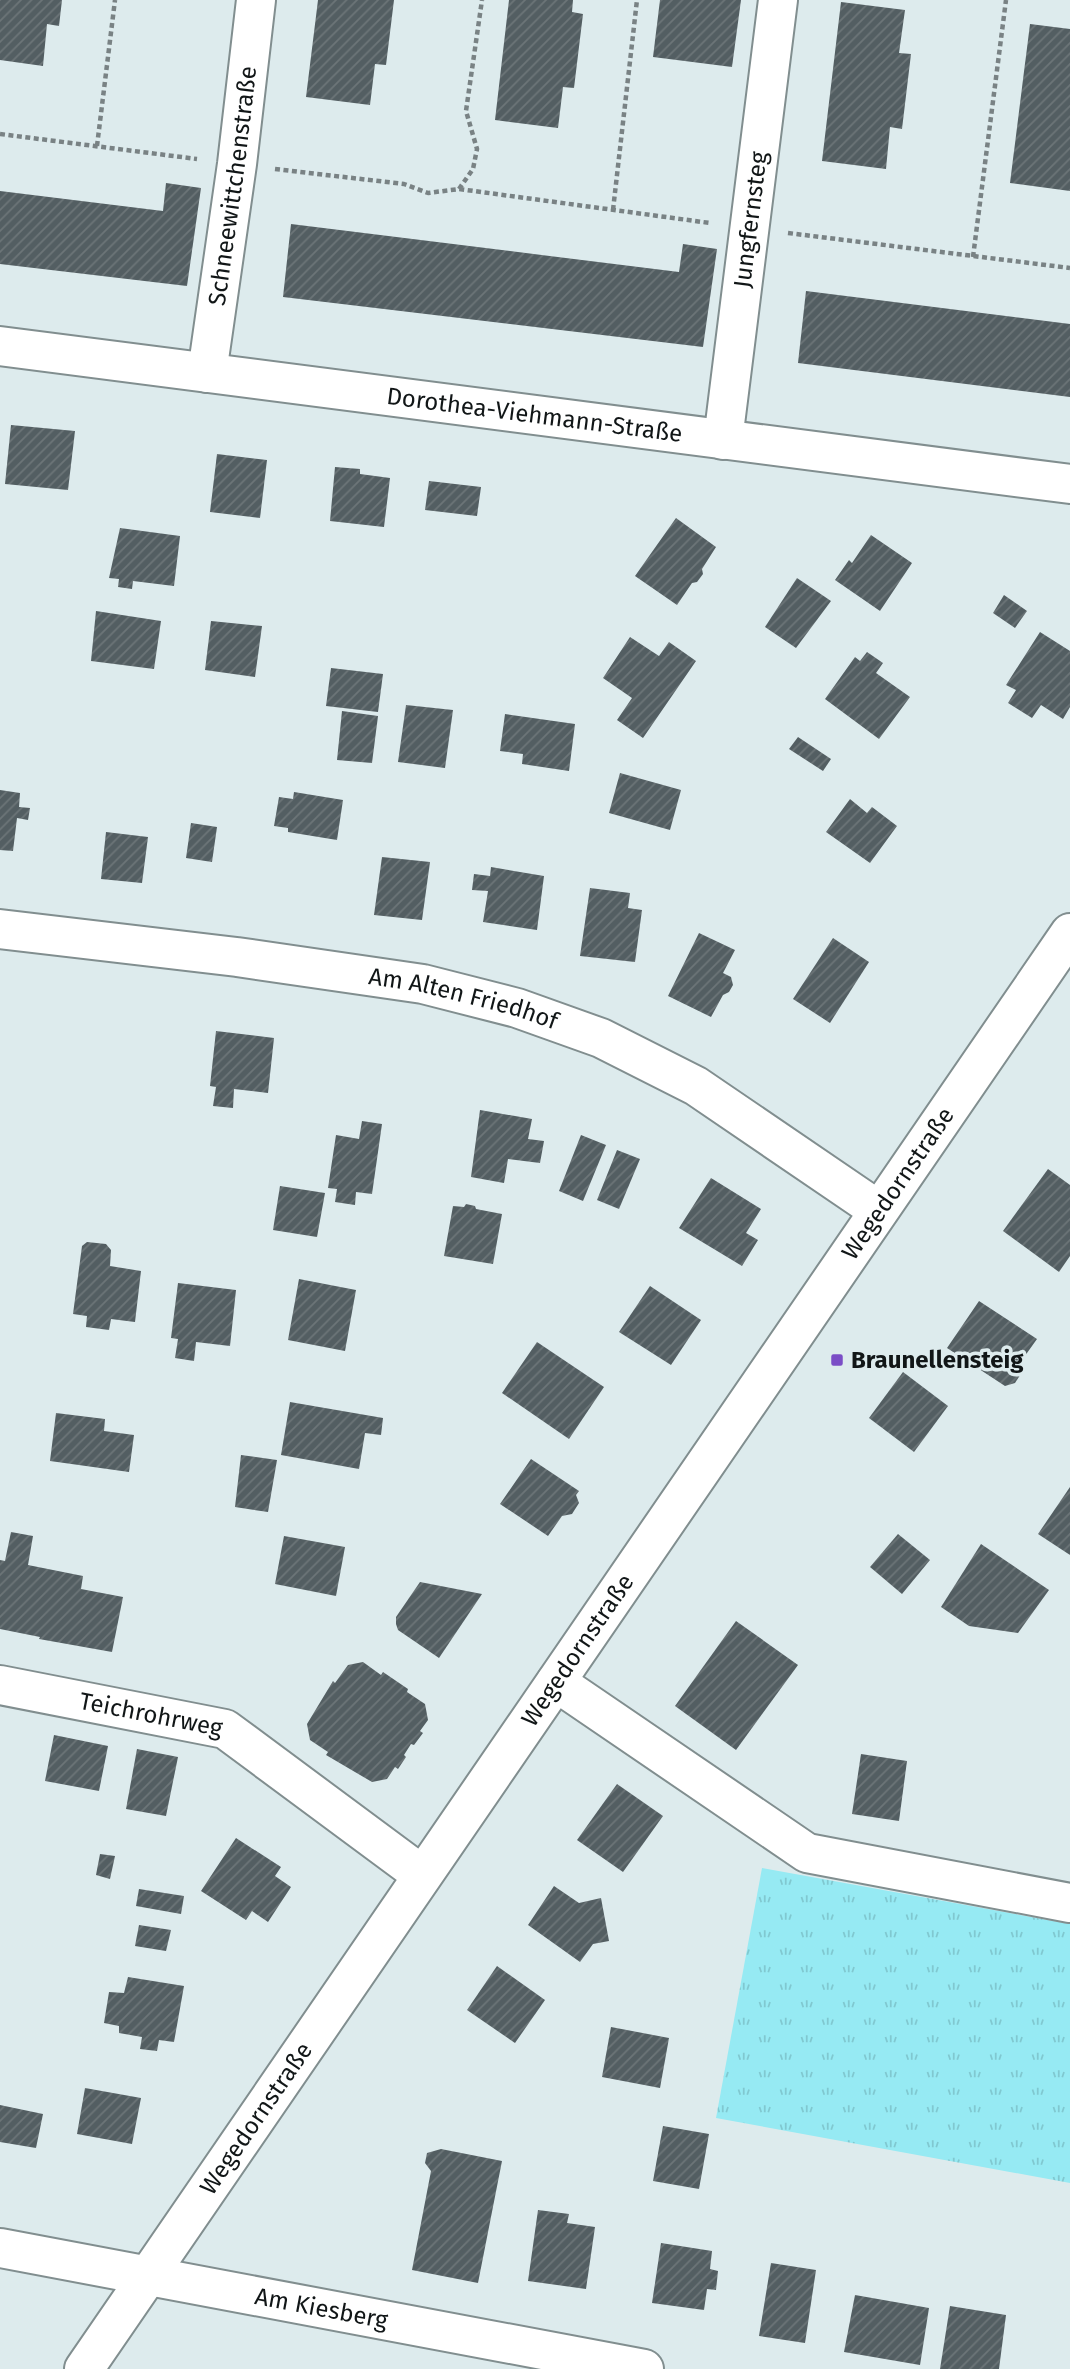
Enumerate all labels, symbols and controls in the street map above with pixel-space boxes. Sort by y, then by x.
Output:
street label: Schneewittchenstraße [203,65,262,307]
street label: Jungfernsteg [728,149,773,290]
street label: Dorothea-Viehmann-Straße [385,382,684,448]
street label: Am Alten Friedhof [367,962,563,1036]
street label: Wegedornstraße [836,1102,960,1265]
place label: Braunellensteig [851,1346,1024,1374]
marker: Braunellensteig [829,1352,845,1368]
street label: Wegedornstraße [516,1569,640,1732]
street label: Teichrohrweg [77,1687,226,1742]
street label: Wegedornstraße [194,2037,318,2200]
street label: Am Kiesberg [253,2282,391,2335]

